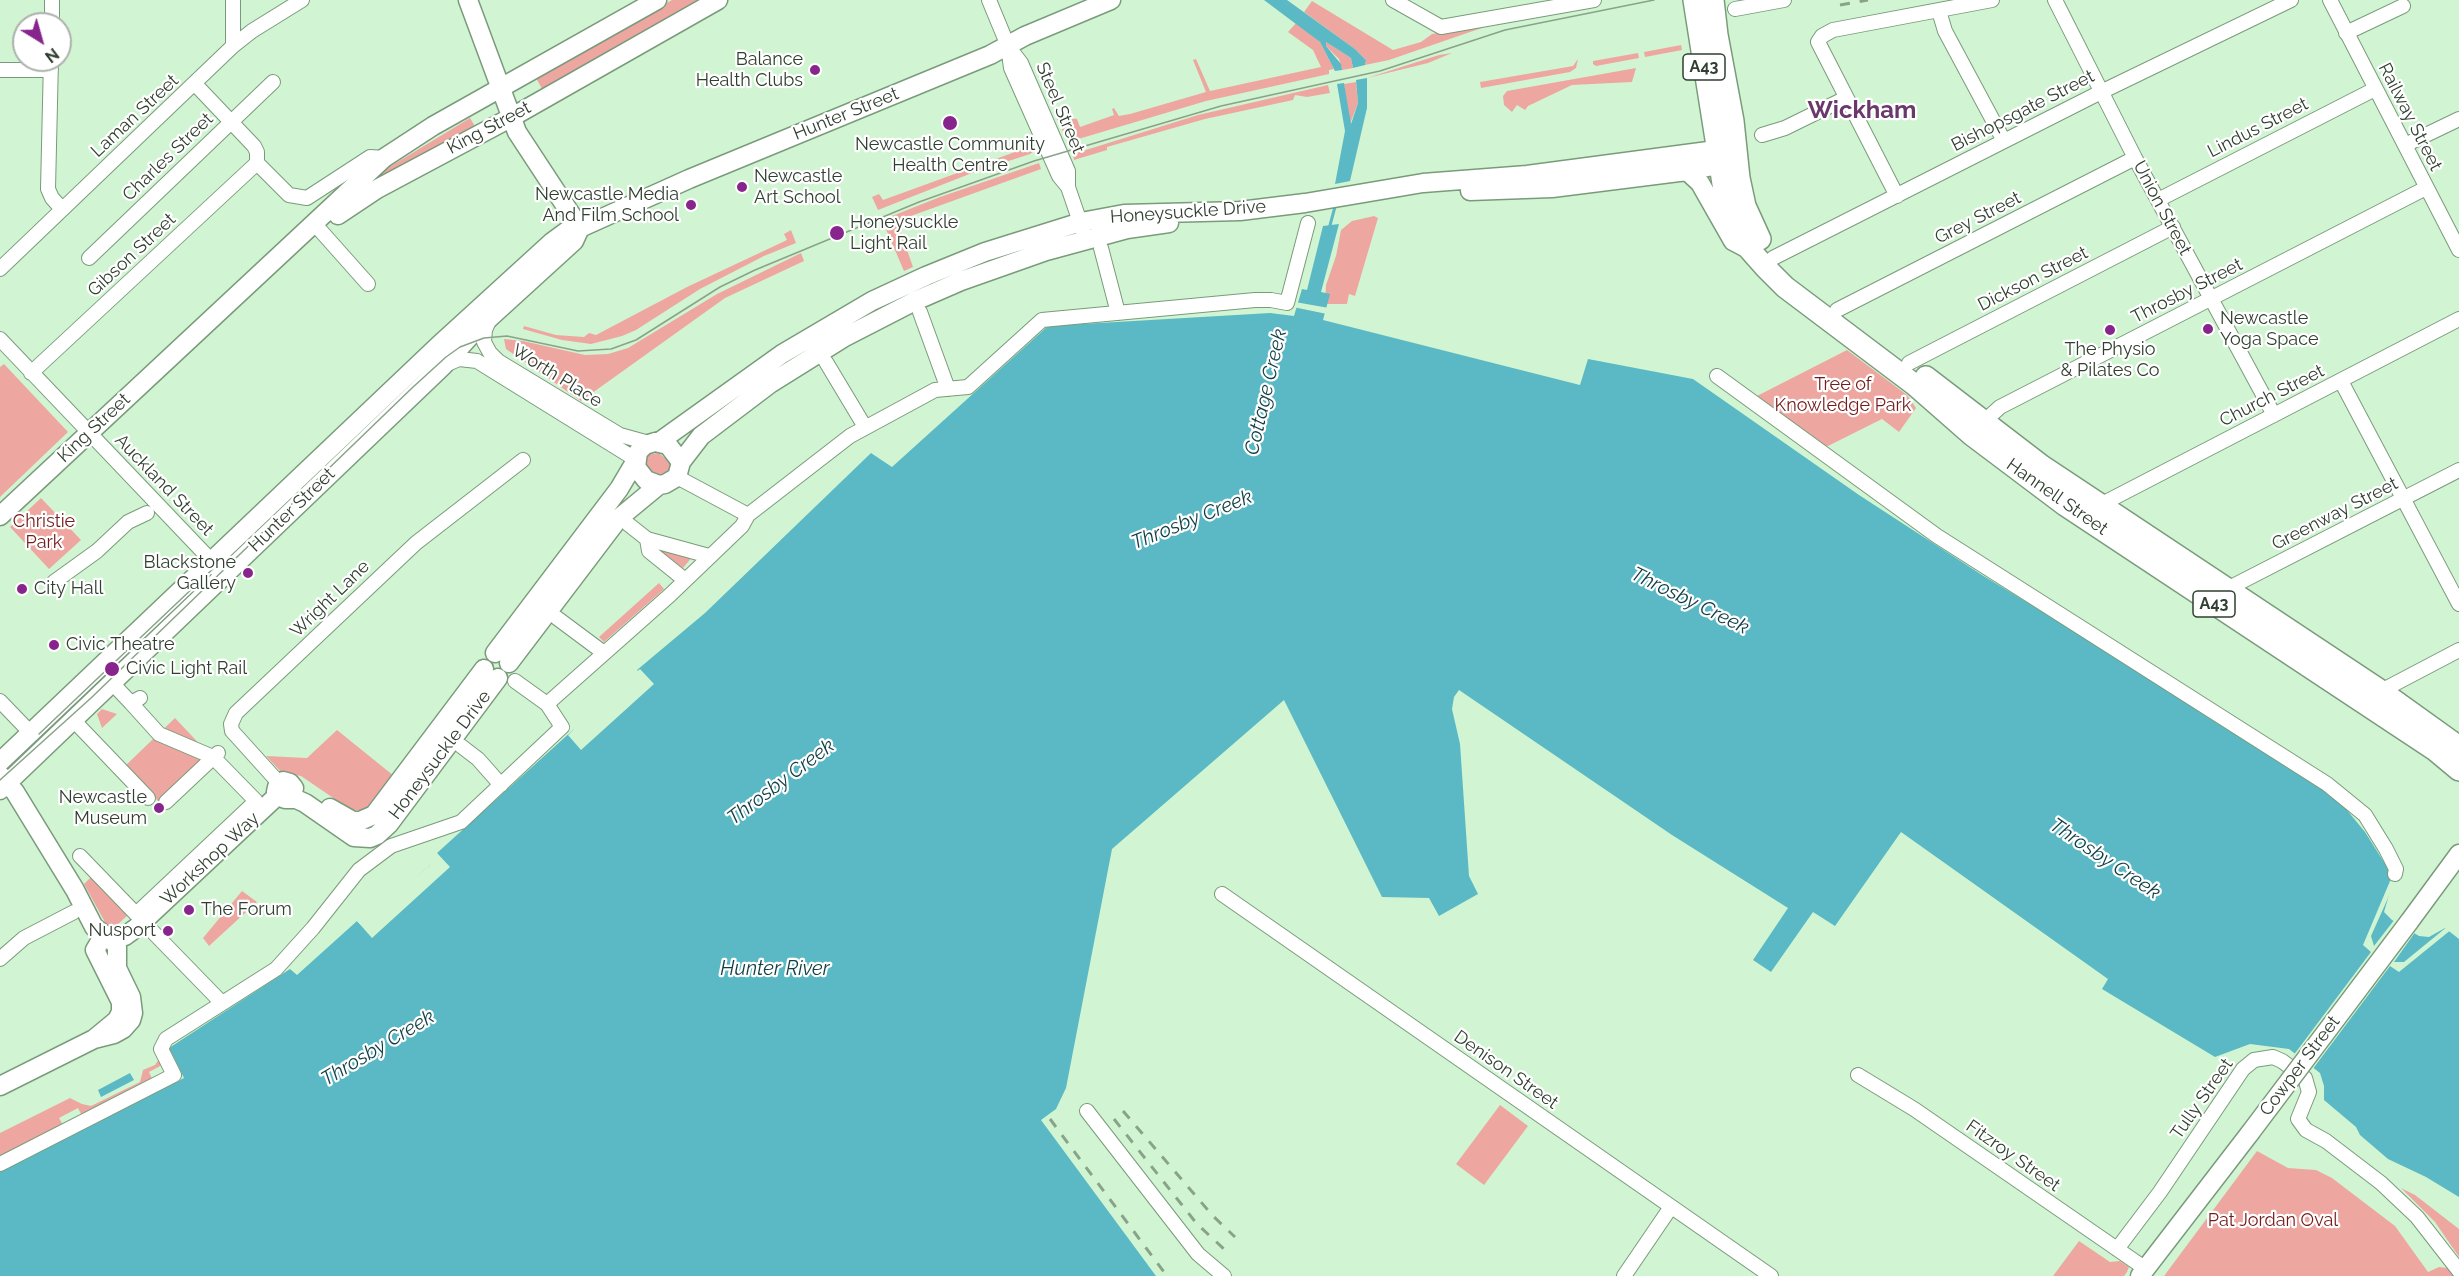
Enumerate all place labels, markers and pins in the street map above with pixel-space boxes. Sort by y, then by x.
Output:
place label: Balance Health Clubs [696,49,803,92]
marker: Balance Health Clubs [808,63,822,77]
marker: Newcastle Community Health Centre [941,114,959,132]
place label: Newcastle Community Health Centre [855,134,1045,176]
place label: Newcastle Art School [754,166,842,208]
marker: Newcastle Art School [735,180,749,194]
place label: Newcastle Media And Film School [535,184,679,226]
marker: Newcastle Media And Film School [684,198,698,212]
place label: Honeysuckle Light Rail [850,212,958,254]
marker: Honeysuckle Light Rail [828,224,846,242]
place label: Newcastle Yoga Space [2220,308,2319,350]
marker: Newcastle Yoga Space [2201,322,2215,336]
marker: The Physio & Pilates Co [2103,323,2117,337]
place label: The Physio & Pilates Co [2060,339,2160,382]
place label: Blackstone Gallery [144,552,236,594]
marker: Blackstone Gallery [241,566,255,580]
place label: City Hall [34,578,103,600]
marker: City Hall [15,582,29,596]
place label: Civic Theatre [66,634,175,656]
marker: Civic Theatre [47,638,61,652]
place label: Civic Light Rail [126,658,247,680]
marker: Civic Light Rail [103,660,121,678]
place label: Newcastle Museum [59,787,147,830]
marker: Newcastle Museum [152,801,166,815]
place label: The Forum [201,899,292,921]
marker: The Forum [182,903,196,917]
place label: Nusport [89,920,156,942]
marker: Nusport [161,924,175,938]

